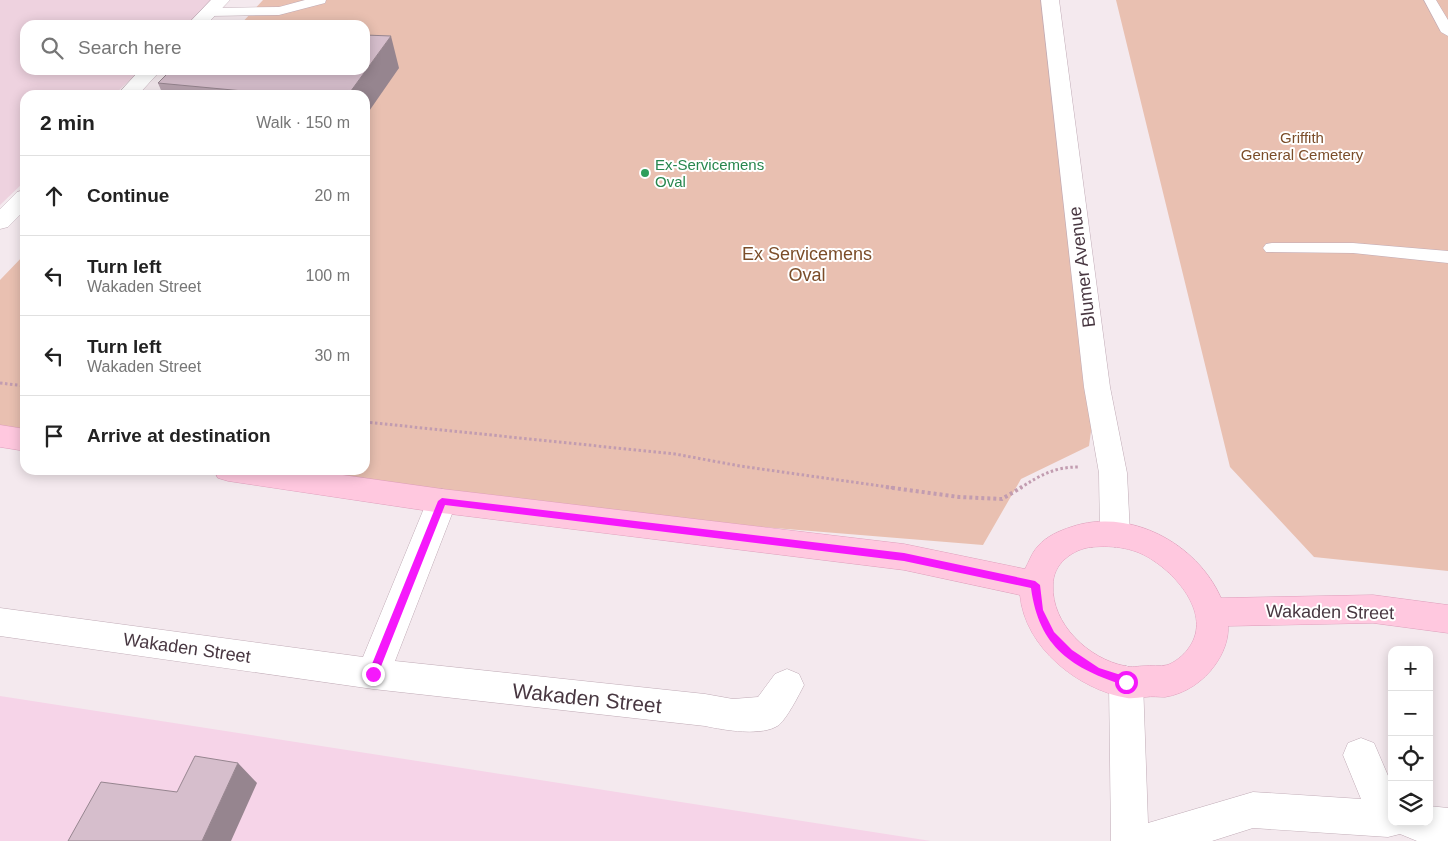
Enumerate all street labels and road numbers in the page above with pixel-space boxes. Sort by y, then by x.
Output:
street label: Blumer Avenue [1065,205,1099,329]
street label: Wakaden Street [1266,601,1394,623]
street label: Wakaden Street [122,629,252,667]
street label: Wakaden Street [511,679,663,717]

